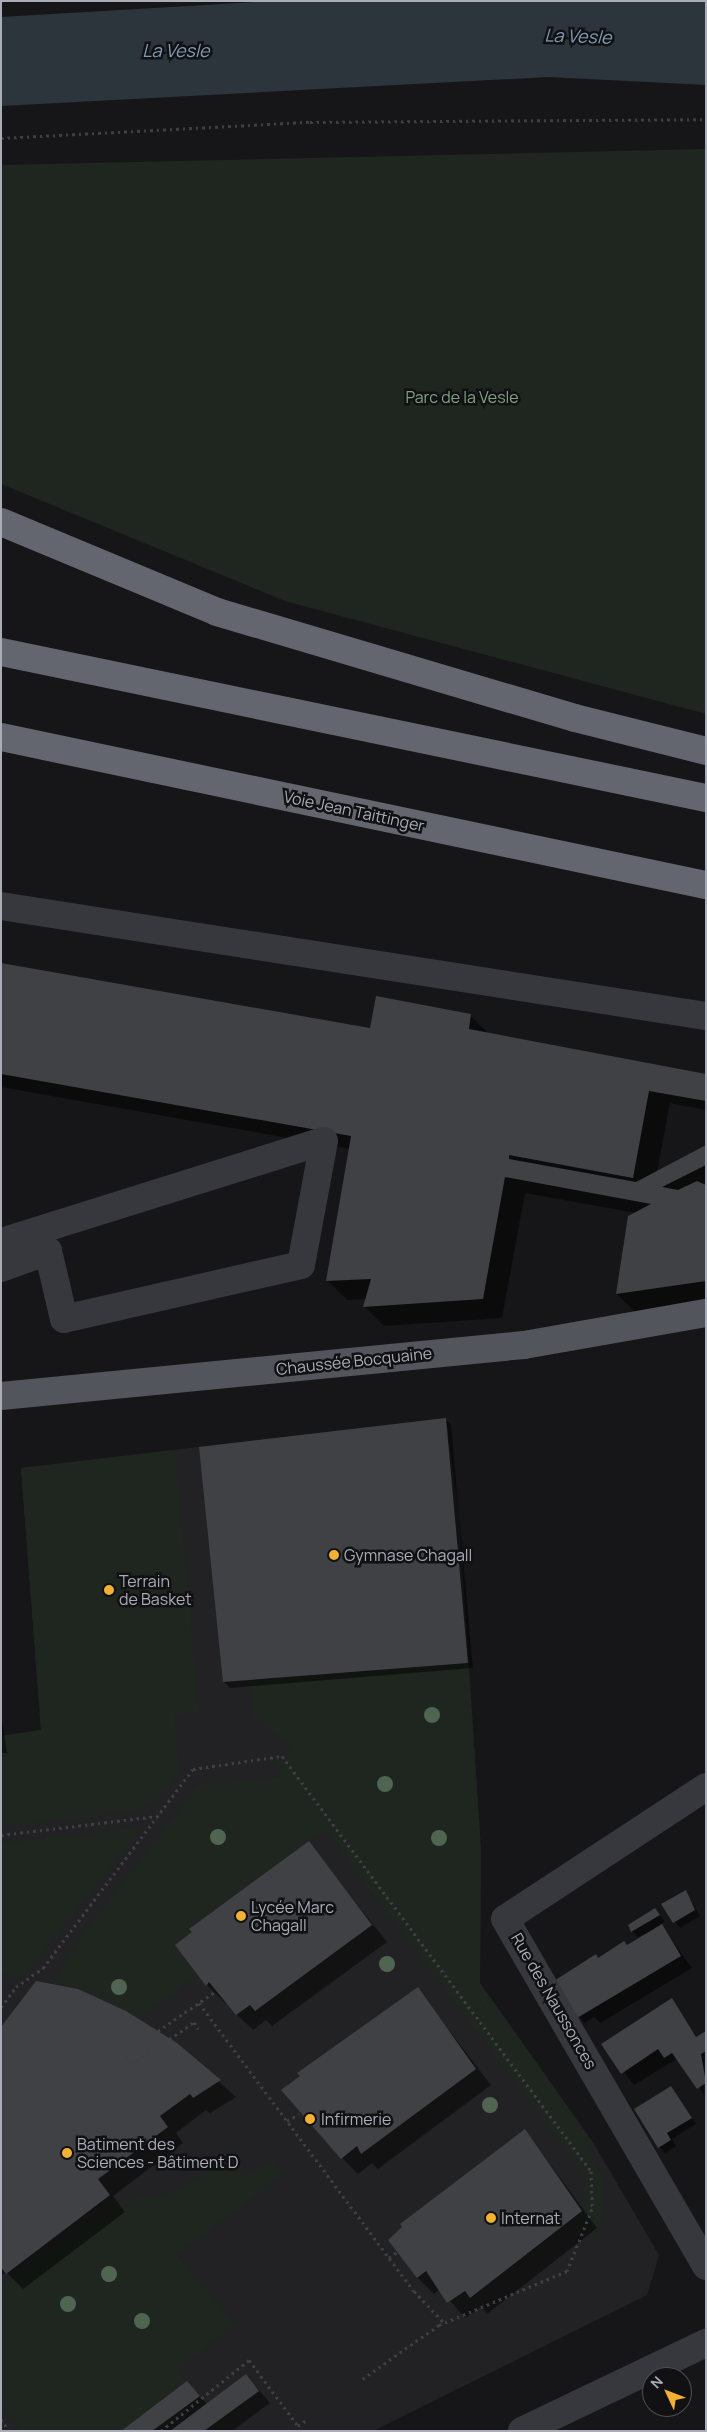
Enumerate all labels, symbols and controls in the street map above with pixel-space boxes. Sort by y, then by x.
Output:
water label: La Vesle [544,24,612,48]
water label: La Vesle [142,39,210,61]
park label: Parc de la Vesle [405,387,519,407]
street label: Voie Jean Taittinger [282,787,426,835]
street label: Chaussée Bocquaine [275,1343,433,1379]
place label: Gymnase Chagall [344,1545,472,1565]
marker: Gymnase Chagall [328,1549,340,1561]
place label: Terrain de Basket [119,1571,192,1609]
marker: Terrain de Basket [103,1584,115,1596]
place label: Lycée Marc Chagall [251,1897,334,1935]
marker: Lycée Marc Chagall [235,1910,247,1922]
street label: Rue des Naussonces [507,1930,601,2072]
place label: Infirmerie [321,2109,391,2129]
marker: Infirmerie [303,2112,317,2126]
place label: Batiment des Sciences - Bâtiment D [77,2134,239,2172]
marker: Batiment des Sciences - Bâtiment D [61,2147,73,2159]
place label: Internat [501,2208,560,2228]
marker: Internat [485,2212,497,2224]
north arrow [642,2367,692,2417]
text: N [646,2372,667,2392]

